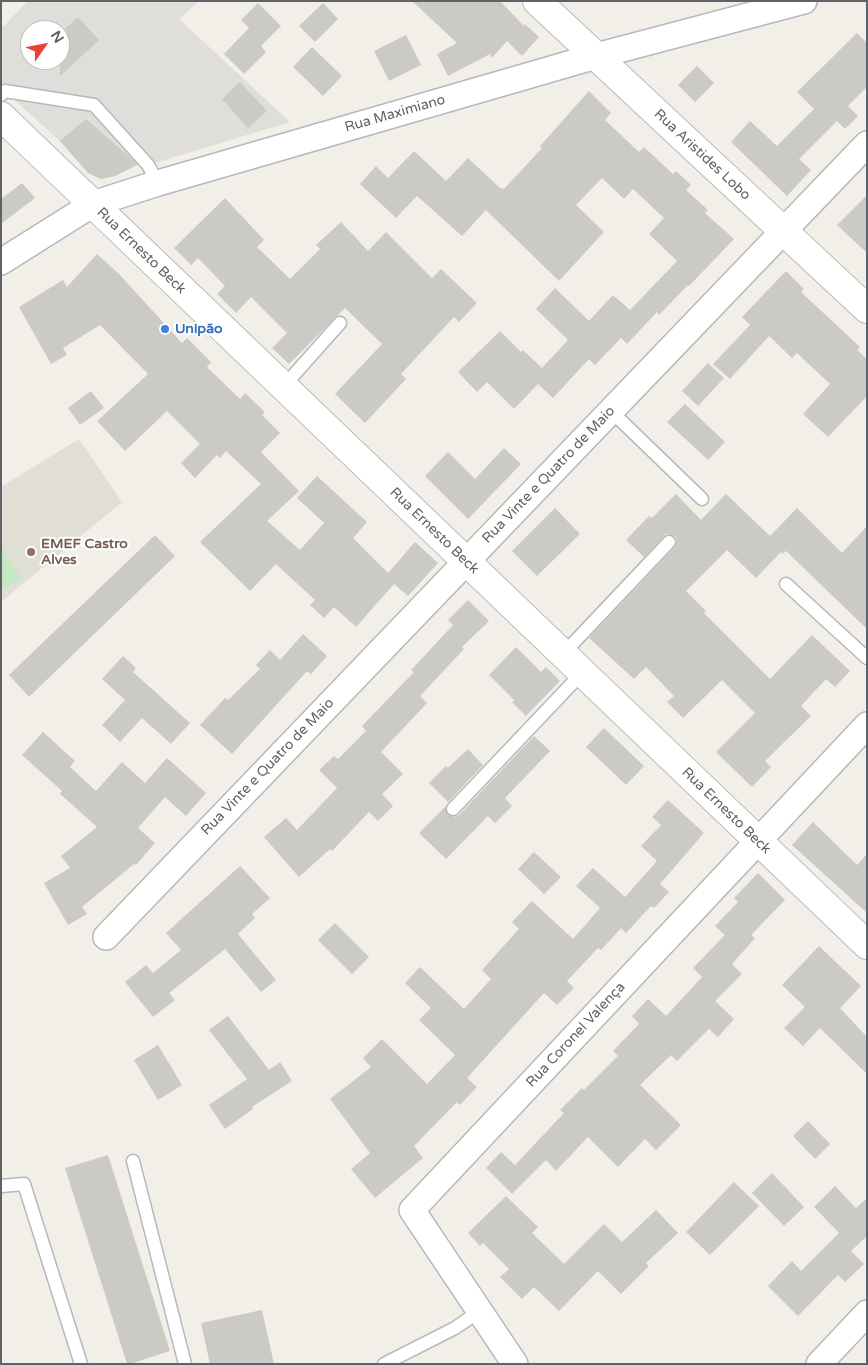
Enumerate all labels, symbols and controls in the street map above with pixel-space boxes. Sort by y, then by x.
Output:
north arrow [20,20,70,70]
text: N [47,28,67,46]
street label: Rua Maximiano [343,92,447,136]
street label: Rua Aristides Lobo [650,106,754,204]
street label: Rua Ernesto Beck [93,204,189,298]
place label: Unipão [175,321,223,337]
marker: Unipão [159,323,171,335]
street label: Rua Vinte e Quatro de Maio [479,403,619,547]
street label: Rua Ernesto Beck [386,484,482,578]
place label: EMEF Castro Alves [41,536,128,568]
marker: EMEF Castro Alves [25,546,37,558]
street label: Rua Vinte e Quatro de Maio [198,695,338,839]
street label: Rua Ernesto Beck [678,764,774,858]
street label: Rua Coronel Valença [523,979,629,1091]

